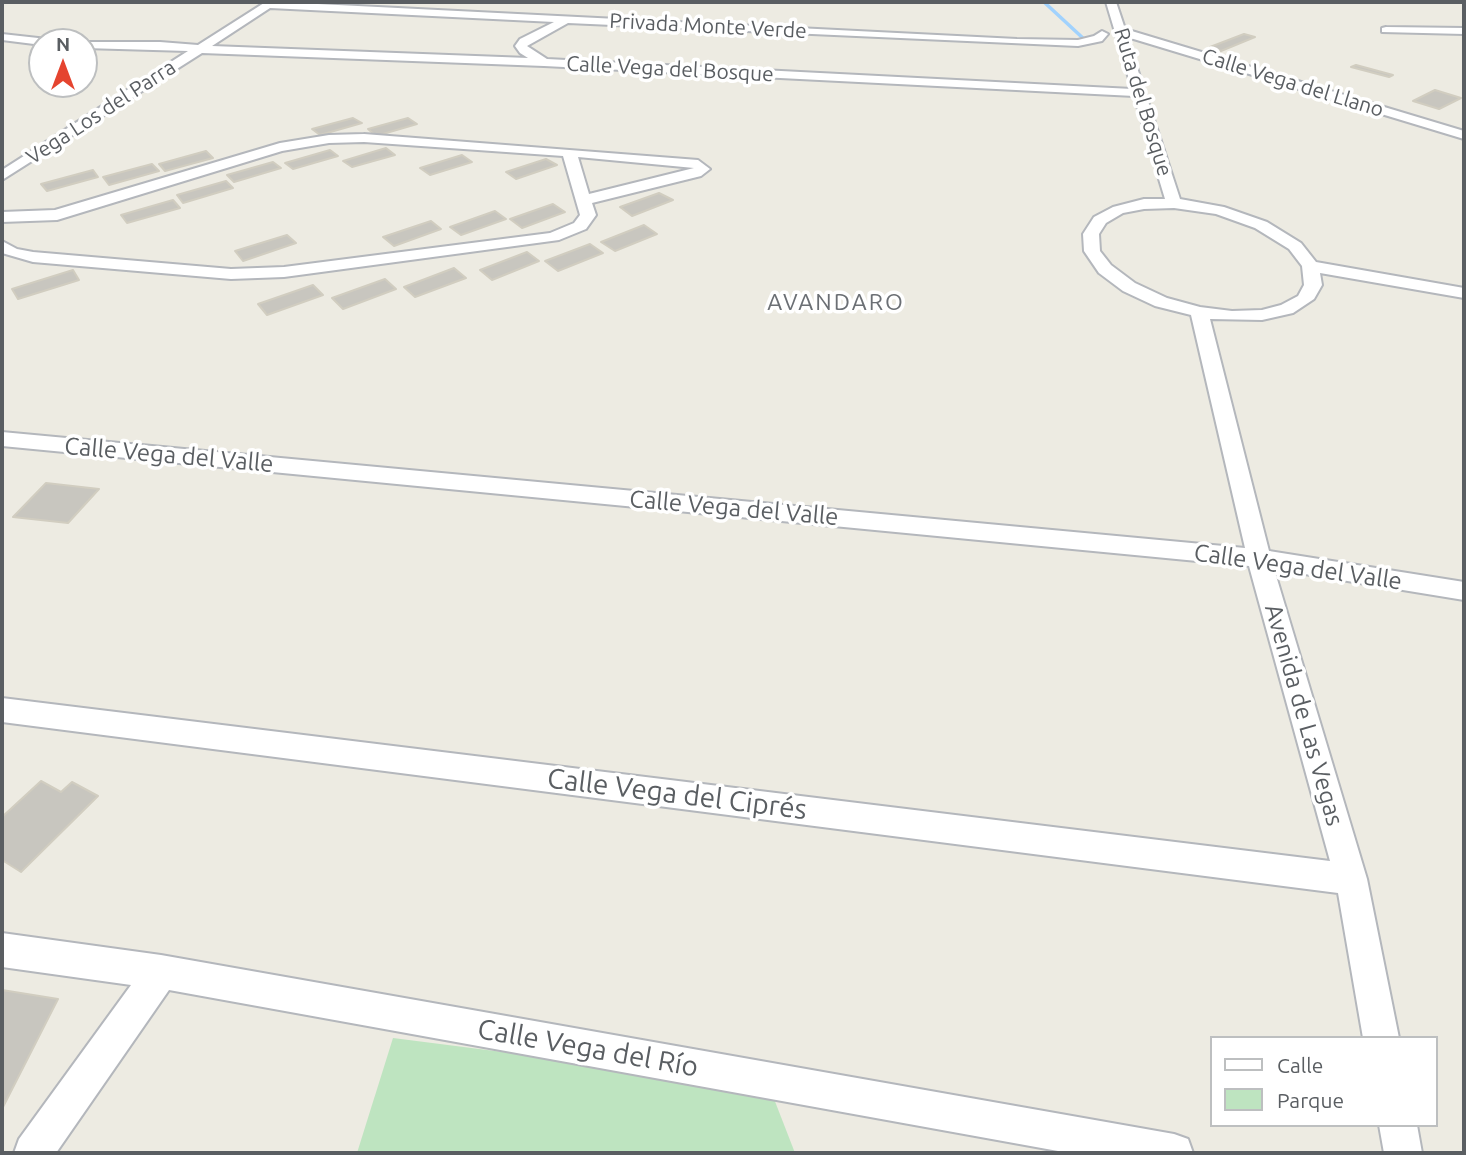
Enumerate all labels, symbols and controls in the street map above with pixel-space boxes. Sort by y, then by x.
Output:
street label: Privada Monte Verde [609,8,807,44]
street label: Ruta del Bosque [1108,25,1178,179]
north arrow [28,28,98,98]
text: N [56,33,70,55]
street label: Calle Vega del Llano [1199,43,1387,123]
street label: Calle Vega del Bosque [566,51,774,87]
street label: Vega Los del Parra [22,54,180,170]
district label: AVANDARO [768,288,904,316]
street label: Calle Vega del Valle [63,432,275,478]
street label: Calle Vega del Valle [628,485,840,531]
street label: Calle Vega del Valle [1192,538,1404,596]
street label: Avenida de Las Vegas [1259,601,1349,829]
street label: Calle Vega del Ciprés [545,761,809,827]
street label: Calle Vega del Río [475,1012,701,1084]
legend [1210,1036,1438,1127]
text: Calle [1277,1053,1323,1077]
text: Parque [1277,1088,1344,1112]

